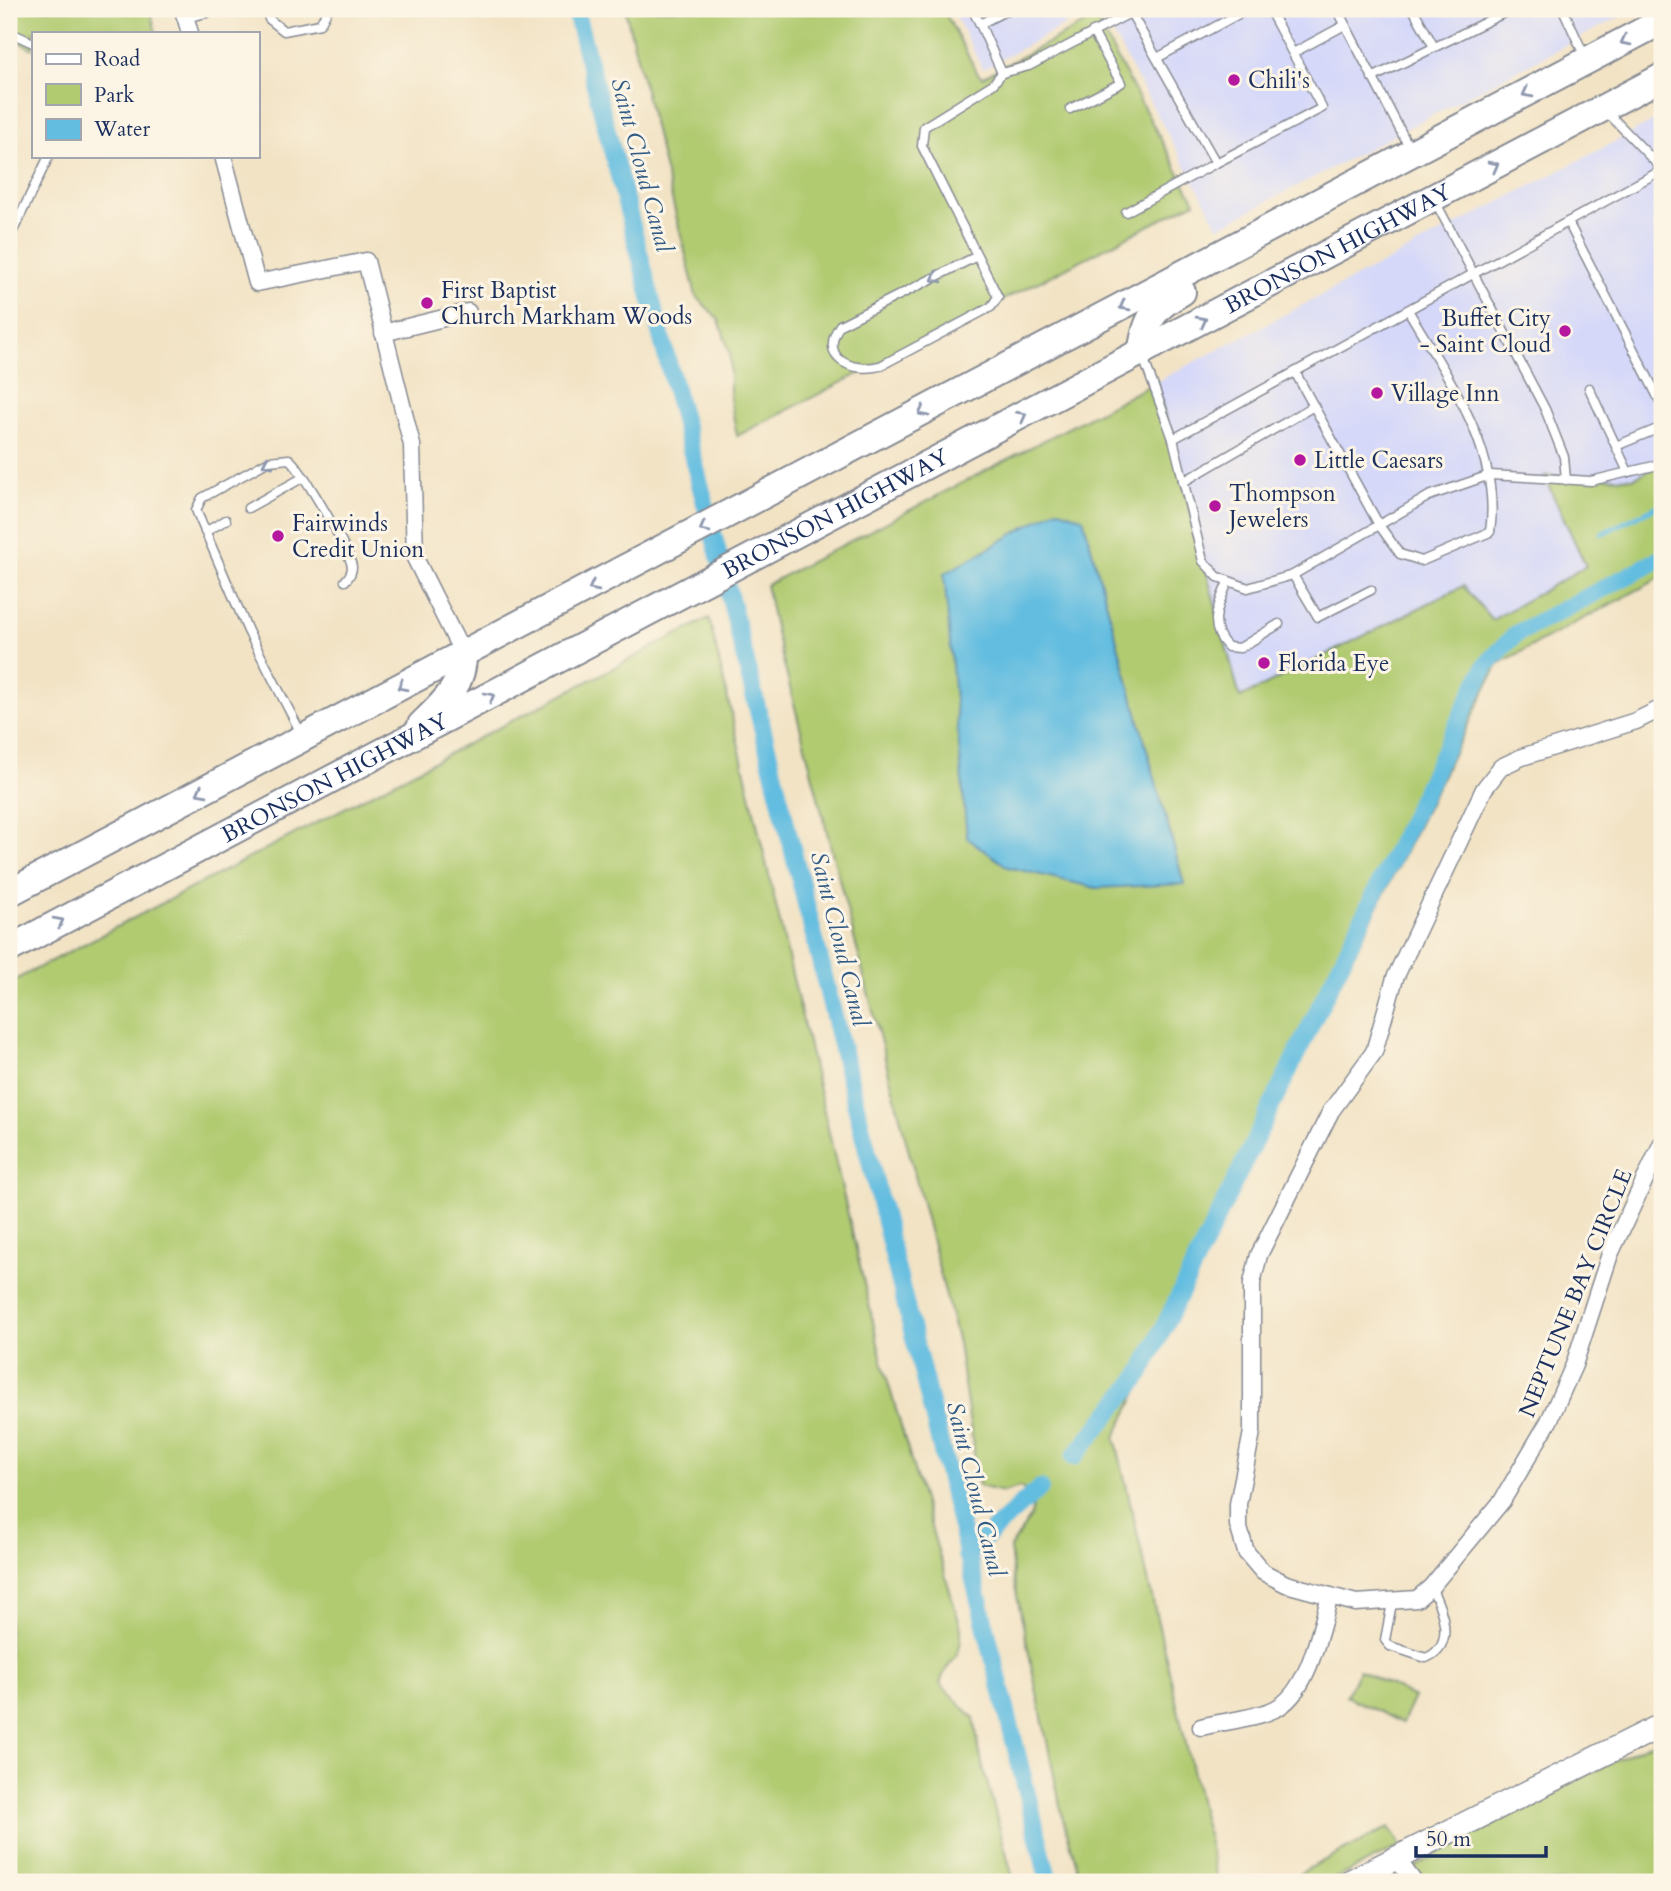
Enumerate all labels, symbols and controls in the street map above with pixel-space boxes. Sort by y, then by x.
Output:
legend [32,32,259,158]
one-way arrow [1620,33,1632,46]
text: Road [94,45,140,74]
place label: Chili's [1248,65,1310,96]
marker: Chili's [1226,72,1242,88]
water label: Saint Cloud Canal [602,74,681,257]
text: Park [94,81,135,110]
one-way arrow [1522,84,1534,98]
text: Water [93,115,150,144]
one-way arrow [1486,161,1499,174]
street label: BRONSON HIGHWAY [1219,176,1457,321]
one-way arrow [931,269,943,283]
place label: First Baptist Church Markham Woods [441,275,692,332]
marker: First Baptist Church Markham Woods [419,295,435,311]
one-way arrow [1119,297,1132,311]
place label: Buffet City - Saint Cloud [1419,303,1552,360]
one-way arrow [1195,315,1207,329]
marker: Buffet City - Saint Cloud [1557,323,1573,339]
place label: Village Inn [1391,378,1500,409]
marker: Village Inn [1369,385,1385,401]
one-way arrow [918,404,930,417]
one-way arrow [1014,411,1027,424]
street label: BRONSON HIGHWAY [717,441,955,586]
place label: Little Caesars [1314,445,1443,476]
marker: Little Caesars [1292,452,1308,468]
one-way arrow [261,455,274,469]
place label: Thompson Jewelers [1226,478,1336,535]
marker: Thompson Jewelers [1207,498,1223,514]
place label: Fairwinds Credit Union [292,508,424,565]
one-way arrow [699,520,711,534]
marker: Fairwinds Credit Union [270,528,286,544]
one-way arrow [588,579,600,592]
place label: Florida Eye [1278,648,1389,679]
marker: Florida Eye [1256,655,1272,671]
one-way arrow [397,678,410,691]
one-way arrow [482,691,495,705]
street label: BRONSON HIGHWAY [216,705,454,850]
one-way arrow [196,783,208,797]
water label: Saint Cloud Canal [802,848,878,1031]
one-way arrow [52,917,64,931]
street label: NEPTUNE BAY CIRCLE [1511,1164,1640,1422]
water label: Saint Cloud Canal [938,1398,1014,1581]
scale bar [1416,1814,1545,1858]
text: 50 m [1426,1825,1471,1854]

